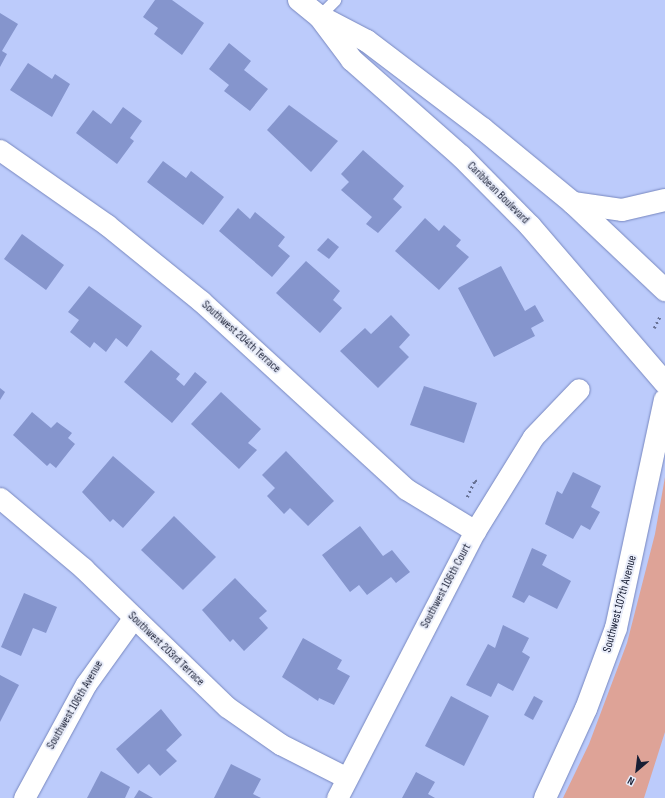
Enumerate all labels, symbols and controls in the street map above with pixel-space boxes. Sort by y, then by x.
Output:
street label: Caribbean Boulevard [464,159,532,227]
street label: Southwest 204th Terrace [199,298,283,376]
street label: Southwest 106th Court [418,541,474,631]
street label: Southwest 107th Avenue [600,554,640,654]
street label: Southwest 203rd Terrace [125,609,207,689]
street label: Southwest 106th Avenue [44,658,106,752]
north arrow [617,750,657,790]
text: N [625,774,637,788]

